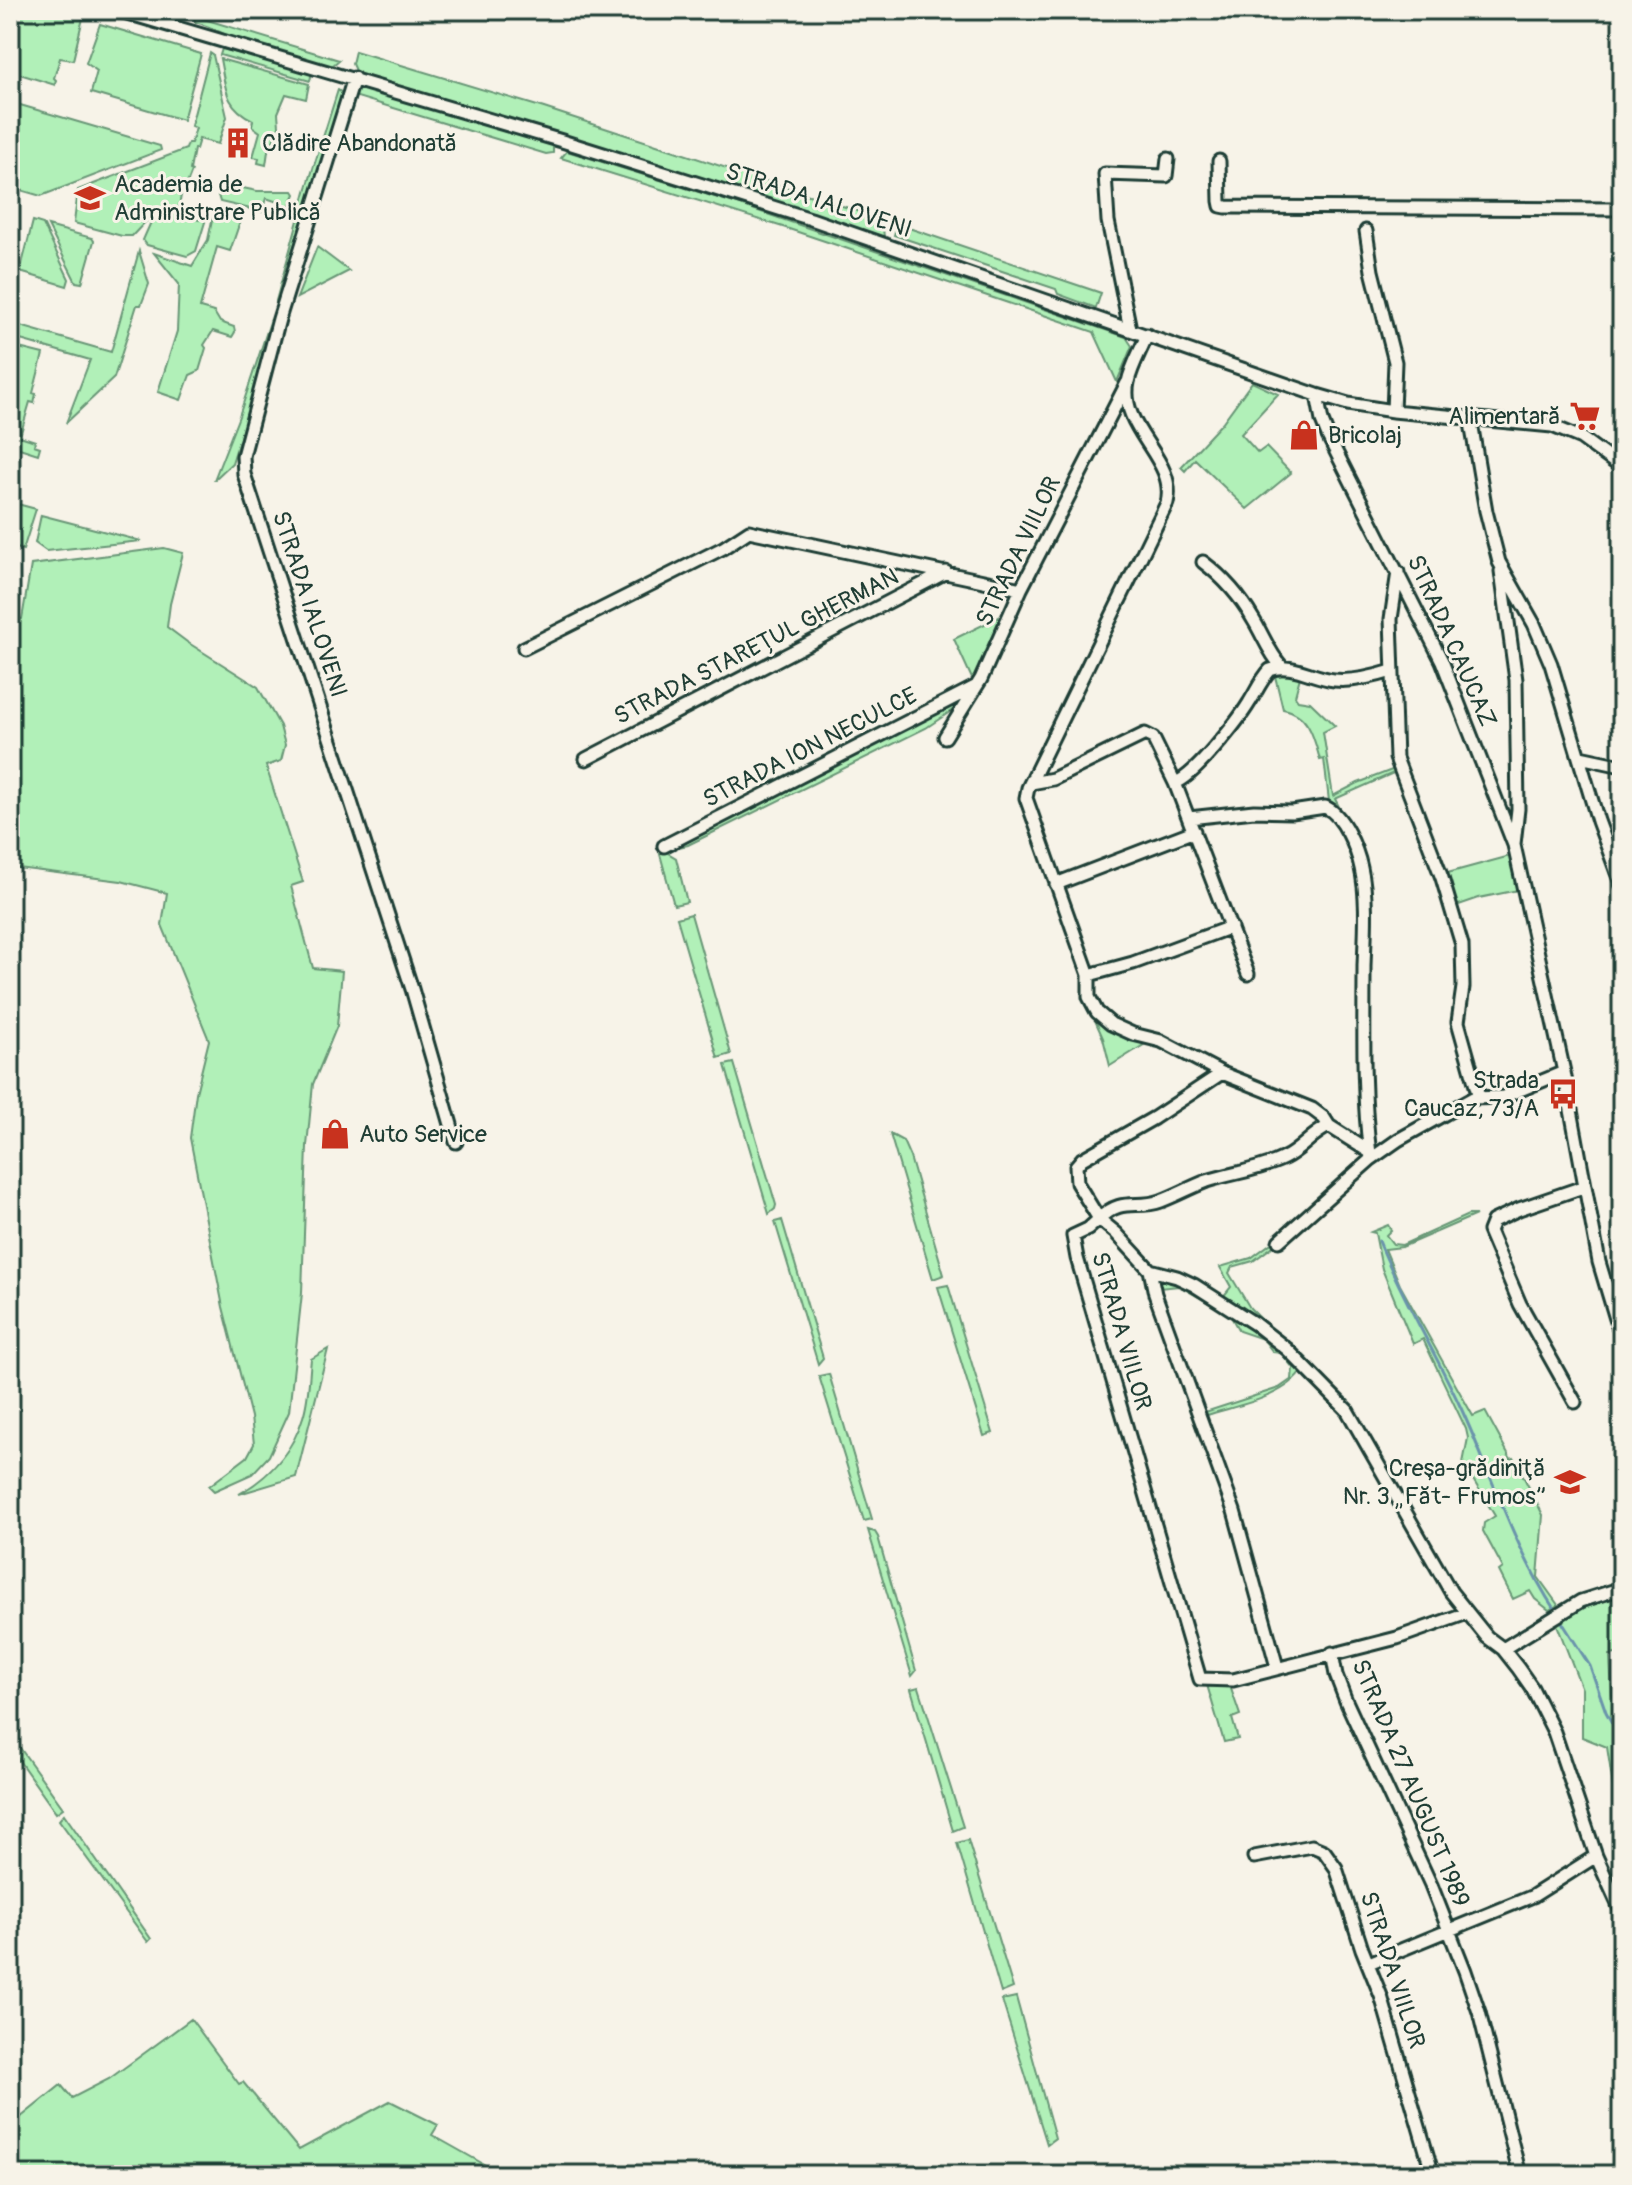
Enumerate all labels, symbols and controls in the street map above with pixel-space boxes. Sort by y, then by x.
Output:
building icon: Clădire Abandonată [221,126,255,160]
place label: Clădire Abandonată [262,129,457,158]
street label: STRADA IALOVENI [722,157,916,244]
place label: Academia de Administrare Publică [114,170,321,227]
school or university icon: Academia de Administrare Publică [73,181,107,215]
supermarket icon: Alimentară [1568,399,1602,433]
place label: Alimentară [1448,402,1561,431]
shop icon: Bricolaj [1287,418,1321,452]
place label: Bricolaj [1328,421,1402,450]
street label: STRADA VIILOR [970,471,1067,631]
street label: STRADA IALOVENI [266,507,353,701]
street label: STRADA CAUCAZ [1401,551,1503,732]
street label: STRADA STAREȚUL GHERMAN [609,562,903,731]
street label: STRADA ION NECULCE [698,681,922,814]
place label: Strada Caucaz, 73/A [1404,1066,1539,1123]
bus stop icon: Strada Caucaz, 73/A [1546,1077,1580,1111]
shop icon: Auto Service [318,1117,352,1151]
place label: Auto Service [359,1120,487,1149]
street label: STRADA VIILOR [1085,1249,1158,1414]
place label: Creşa-grădiniţă Nr. 3 „Făt- Frumos” [1343,1454,1546,1511]
school or university icon: Creşa-grădiniţă Nr. 3 „Făt- Frumos” [1553,1465,1587,1499]
street label: STRADA 27 AUGUST 1989 [1345,1655,1476,1911]
street label: STRADA VIILOR [1354,1888,1432,2052]

